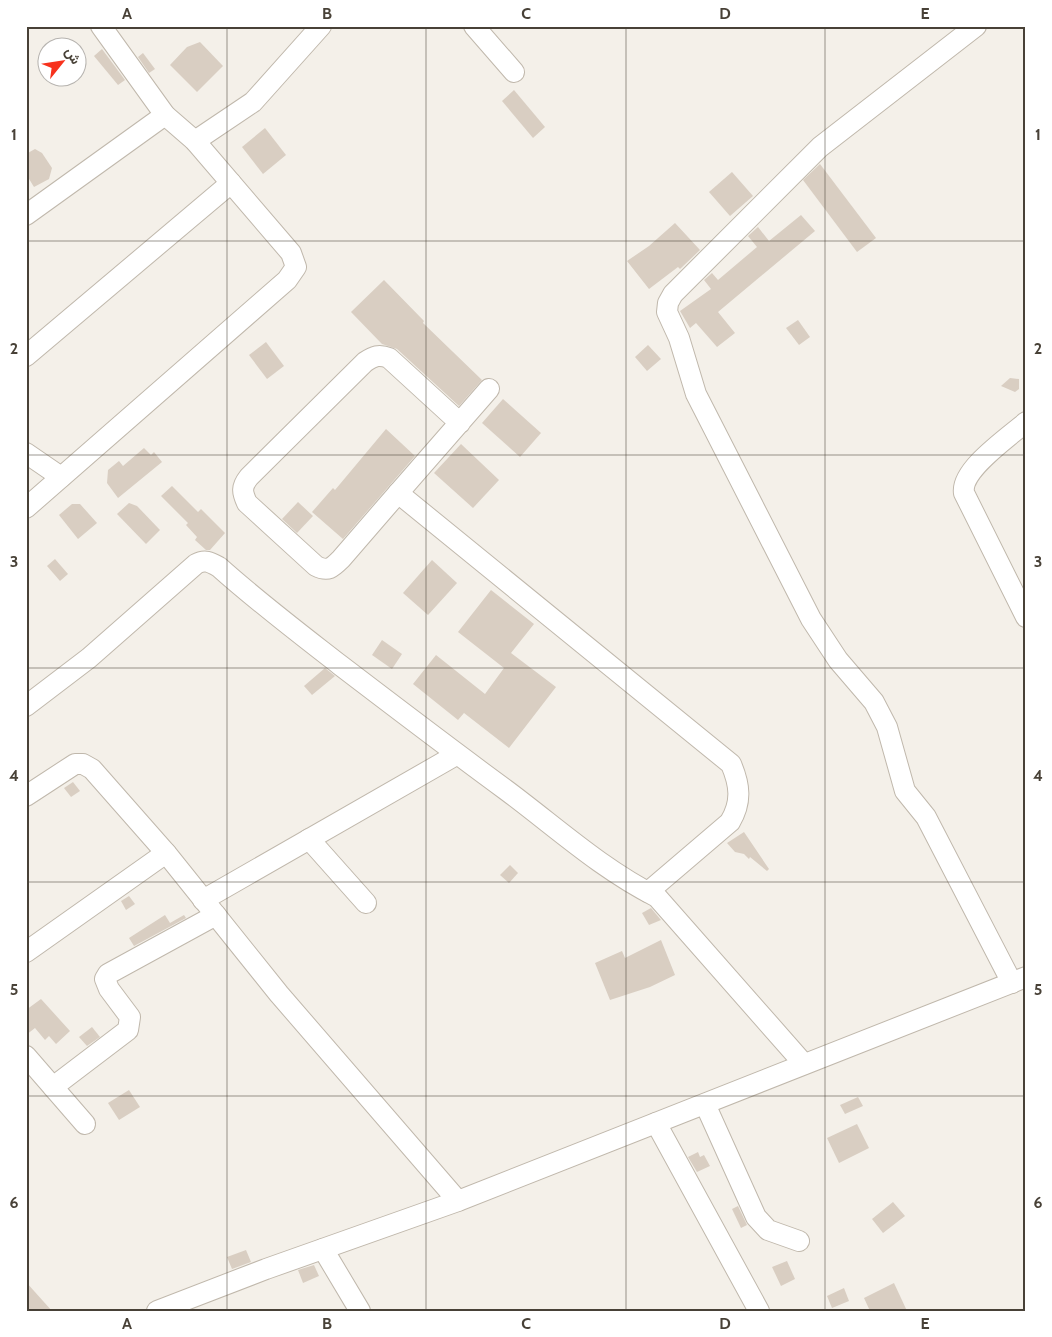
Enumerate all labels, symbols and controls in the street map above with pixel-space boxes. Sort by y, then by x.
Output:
text: A [122,4,132,23]
text: B [322,4,332,23]
text: C [521,4,531,23]
text: D [719,4,731,23]
text: E [920,4,930,23]
north arrow [38,38,88,88]
text: ش [61,44,85,67]
text: 1 [11,125,17,144]
text: 1 [1035,125,1041,144]
text: 2 [10,339,18,358]
text: 2 [1034,339,1042,358]
text: 3 [10,552,18,571]
text: 3 [1034,552,1042,571]
text: 4 [9,766,19,785]
text: 4 [1033,766,1043,785]
text: 5 [10,980,18,999]
text: 5 [1034,980,1042,999]
text: 6 [10,1193,19,1212]
text: 6 [1034,1193,1043,1212]
text: A [122,1314,132,1333]
text: B [322,1314,332,1333]
text: C [521,1314,531,1333]
text: D [719,1314,731,1333]
text: E [920,1314,930,1333]

